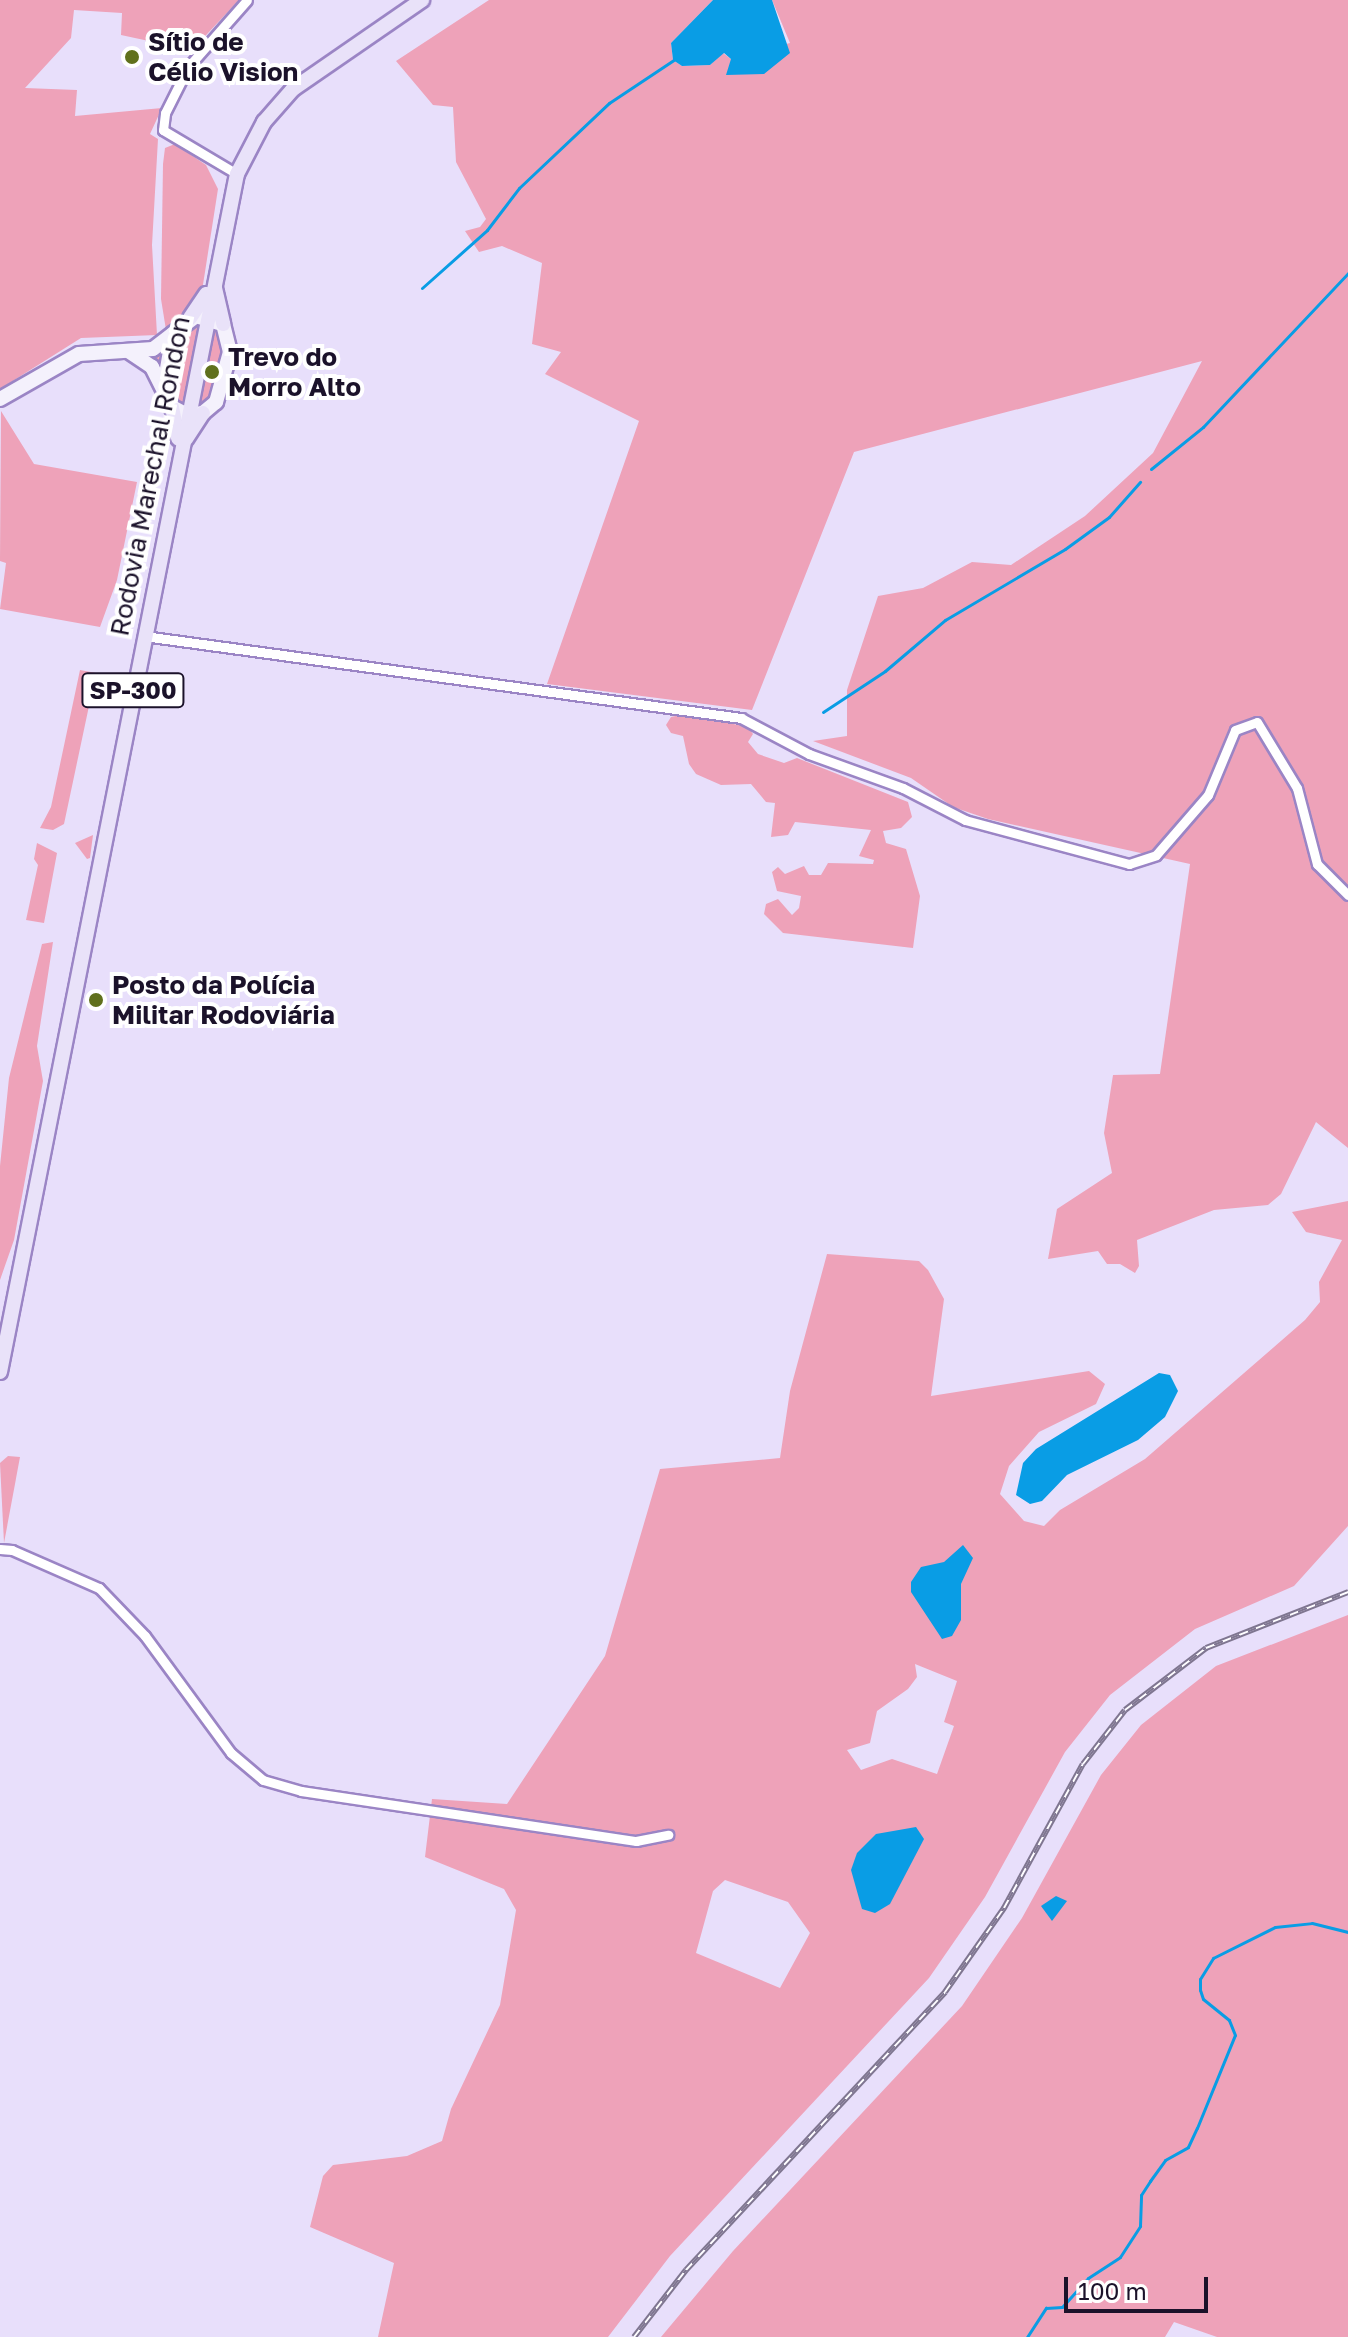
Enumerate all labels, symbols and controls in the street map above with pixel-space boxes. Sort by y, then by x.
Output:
place label: Sítio de Célio Vision [148,26,298,88]
marker: Sítio de Célio Vision [123,48,141,66]
street label: Rodovia Marechal Rondon [104,313,196,639]
place label: Trevo do Morro Alto [228,341,361,402]
marker: Trevo do Morro Alto [203,363,221,381]
road number: SP-300 [81,670,185,710]
place label: Posto da Polícia Militar Rodoviária [112,969,335,1030]
marker: Posto da Polícia Militar Rodoviária [87,991,105,1009]
scale bar [1068,2261,1212,2311]
text: 100 m [1078,2276,1147,2305]

